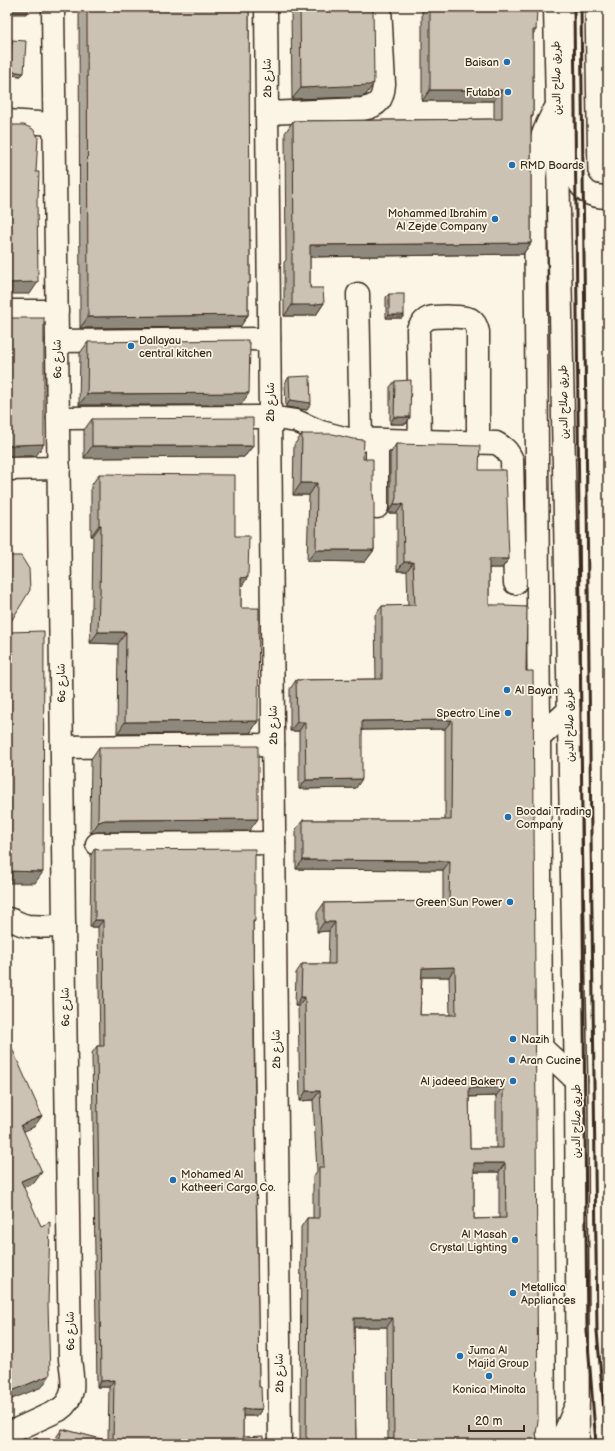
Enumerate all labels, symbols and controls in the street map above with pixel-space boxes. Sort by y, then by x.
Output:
street label: طريق صلاح الدين [549,41,565,115]
place label: Baisan [465,56,499,69]
marker: Baisan [502,57,512,67]
street label: 2b شارع [261,58,276,98]
place label: Futaba [466,86,500,99]
marker: Futaba [503,87,513,97]
place label: RMD Boards [520,159,584,172]
marker: RMD Boards [507,160,517,170]
place label: Mohammed Ibrahim Al Zejde Company [388,207,487,233]
marker: Mohammed Ibrahim Al Zejde Company [490,214,500,224]
place label: Dallayau central kitchen [139,334,212,360]
street label: 6c شارع [51,339,66,379]
marker: Dallayau central kitchen [126,341,136,351]
street label: طريق صلاح الدين [556,365,572,439]
street label: 2b شارع [264,382,279,422]
street label: 6c شارع [55,663,70,703]
place label: Al Bayan [515,684,558,697]
marker: Al Bayan [502,685,512,695]
street label: طريق صلاح الدين [562,688,578,762]
street label: 2b شارع [267,705,282,745]
place label: Spectro Line [437,707,500,720]
marker: Spectro Line [503,708,513,718]
place label: Boodai Trading Company [516,805,591,831]
marker: Boodai Trading Company [503,812,513,822]
place label: Green Sun Power [416,896,503,909]
marker: Green Sun Power [505,897,515,907]
street label: 6c شارع [59,987,74,1027]
street label: 2b شارع [270,1029,285,1069]
place label: Nazih [521,1033,549,1046]
marker: Nazih [508,1034,518,1044]
place label: Aran Cucine [520,1054,581,1067]
marker: Aran Cucine [507,1055,517,1065]
place label: Al jadeed Bakery [420,1075,505,1088]
marker: Al jadeed Bakery [508,1076,518,1086]
street label: طريق صلاح الدين [570,1084,584,1158]
place label: Mohamed Al Katheeri Cargo Co. [181,1168,275,1194]
marker: Mohamed Al Katheeri Cargo Co. [168,1175,178,1185]
place label: Al Masah Crystal Lighting [430,1228,507,1254]
marker: Al Masah Crystal Lighting [510,1235,520,1245]
place label: Metallica Appliances [521,1281,576,1307]
marker: Metallica Appliances [508,1288,518,1298]
street label: 6c شارع [64,1311,79,1351]
place label: Juma Al Majid Group [468,1344,529,1370]
marker: Juma Al Majid Group [455,1351,465,1361]
street label: 2b شارع [273,1353,288,1393]
marker: Konica Minolta [484,1371,494,1381]
place label: Konica Minolta [452,1383,526,1396]
scale bar [469,1407,524,1433]
text: 20 m [475,1414,502,1429]

